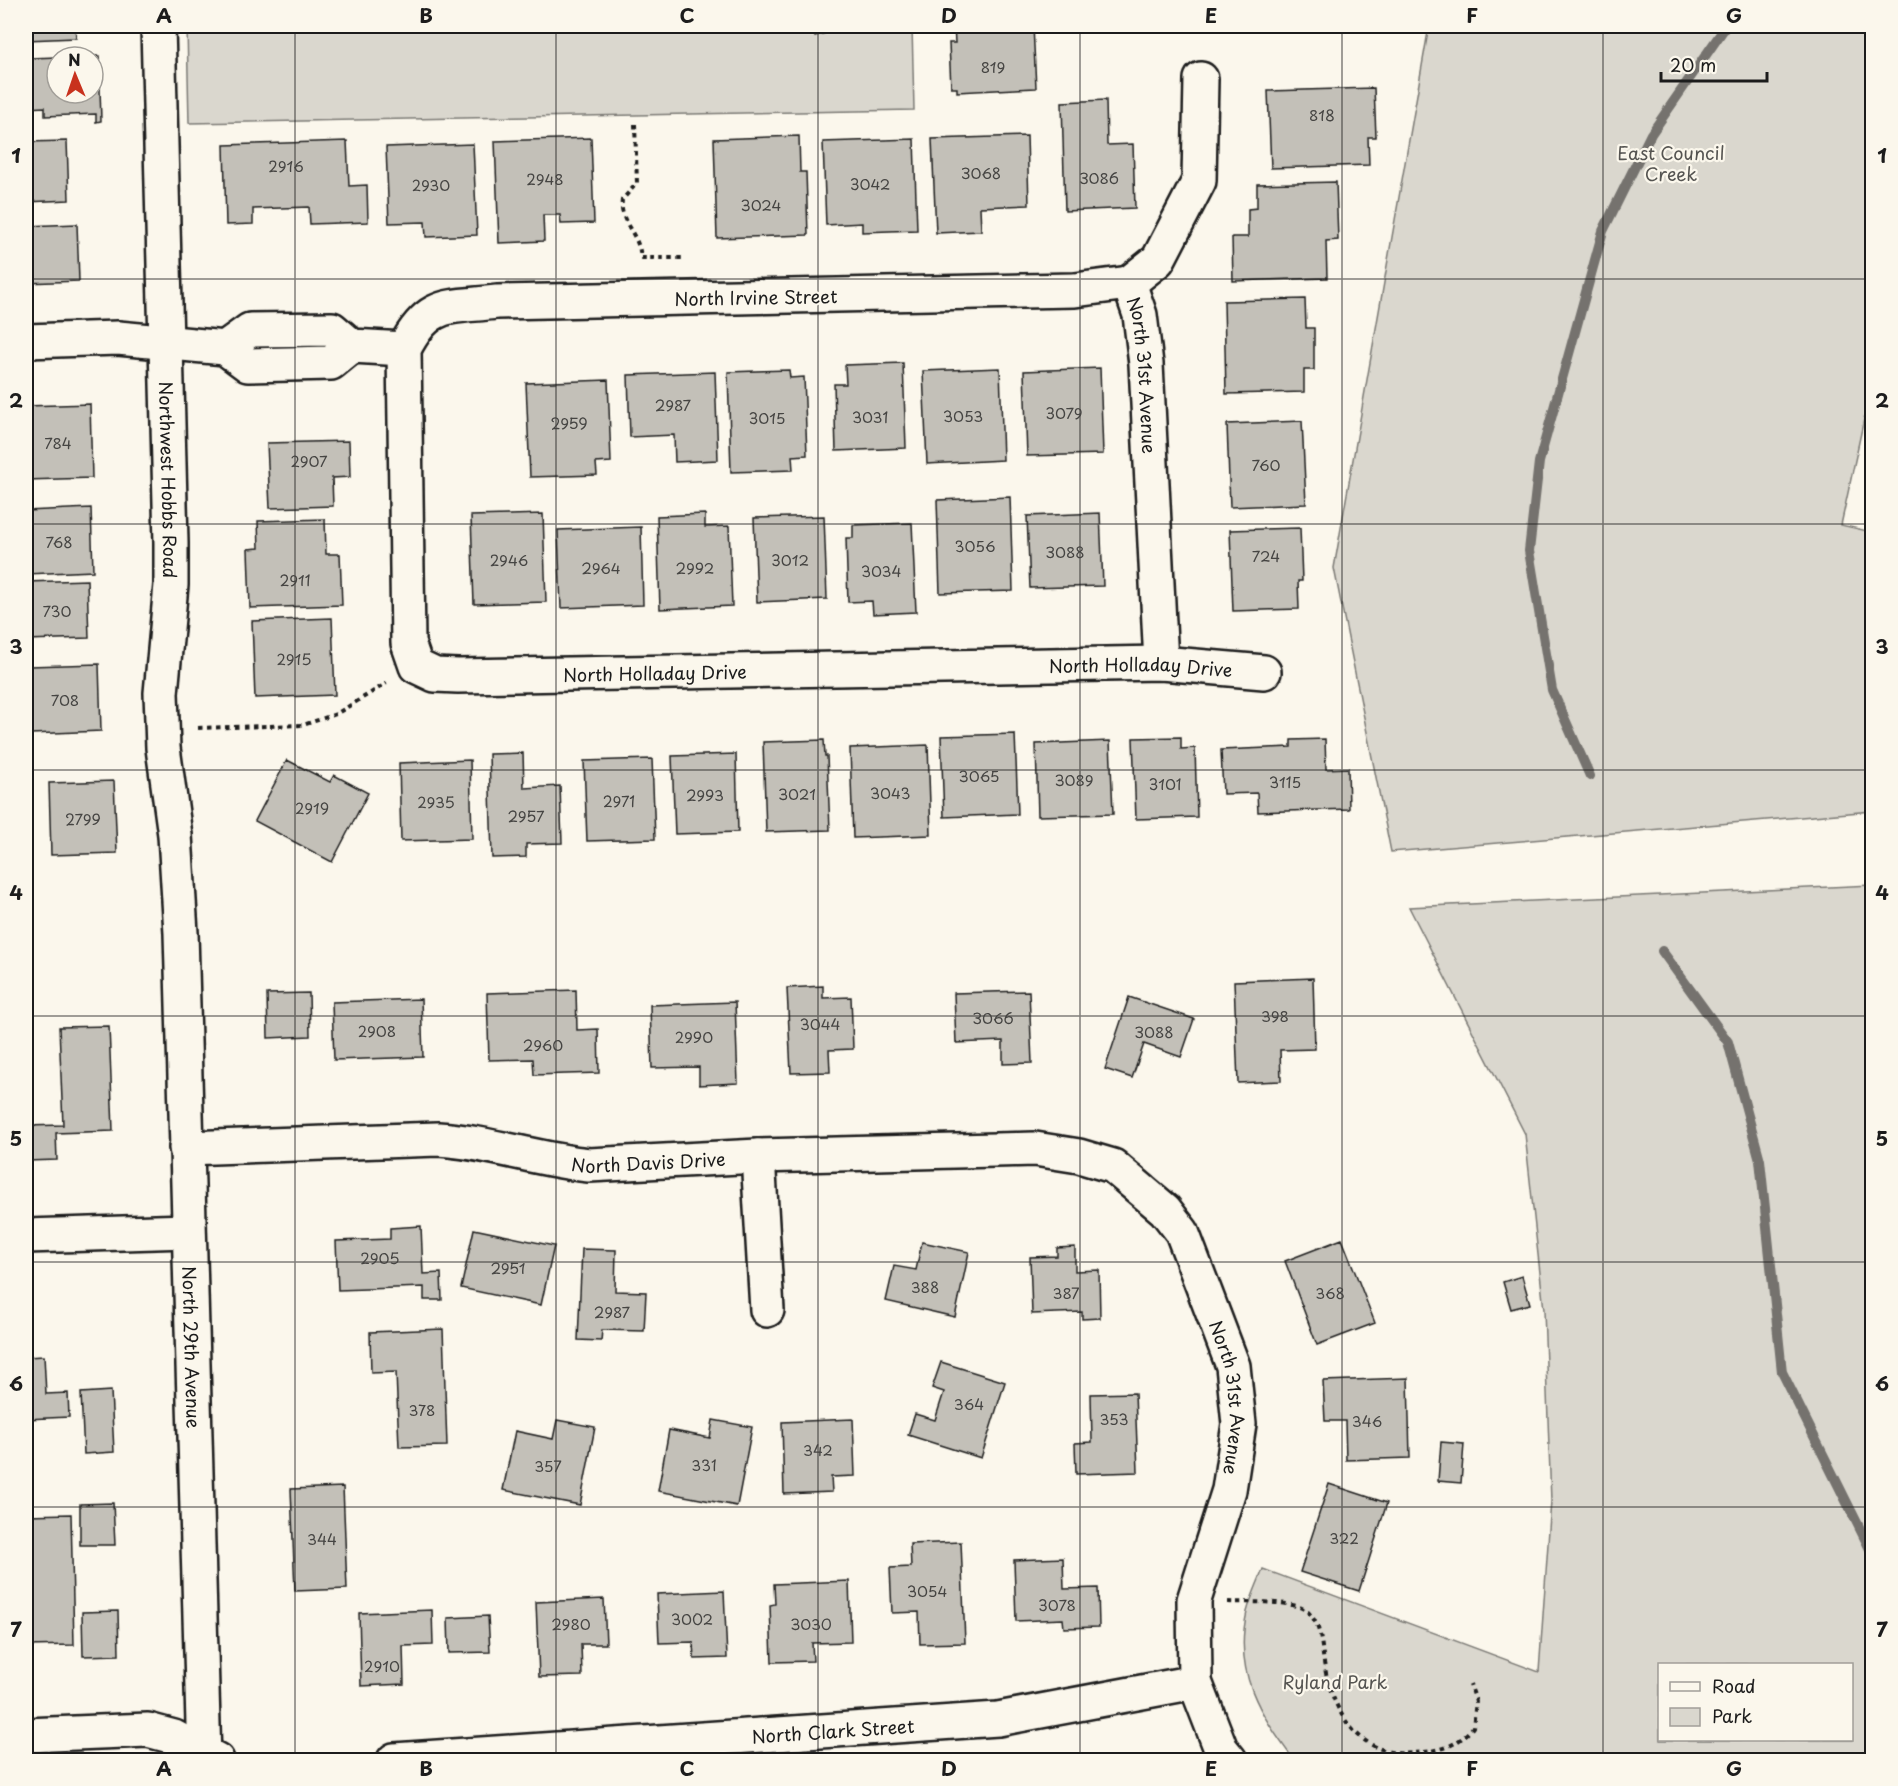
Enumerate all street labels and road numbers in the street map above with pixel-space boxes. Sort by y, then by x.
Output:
street label: North Irvine Street [674,282,838,312]
street label: North 31st Avenue [1121,293,1164,455]
street label: Northwest Hobbs Road [153,381,185,578]
street label: North Holladay Drive [1049,649,1234,683]
street label: North Holladay Drive [563,657,747,688]
street label: North Davis Drive [570,1144,726,1179]
street label: North 29th Avenue [177,1266,208,1429]
street label: North 31st Avenue [1203,1316,1253,1477]
street label: North Clark Street [751,1711,915,1749]

